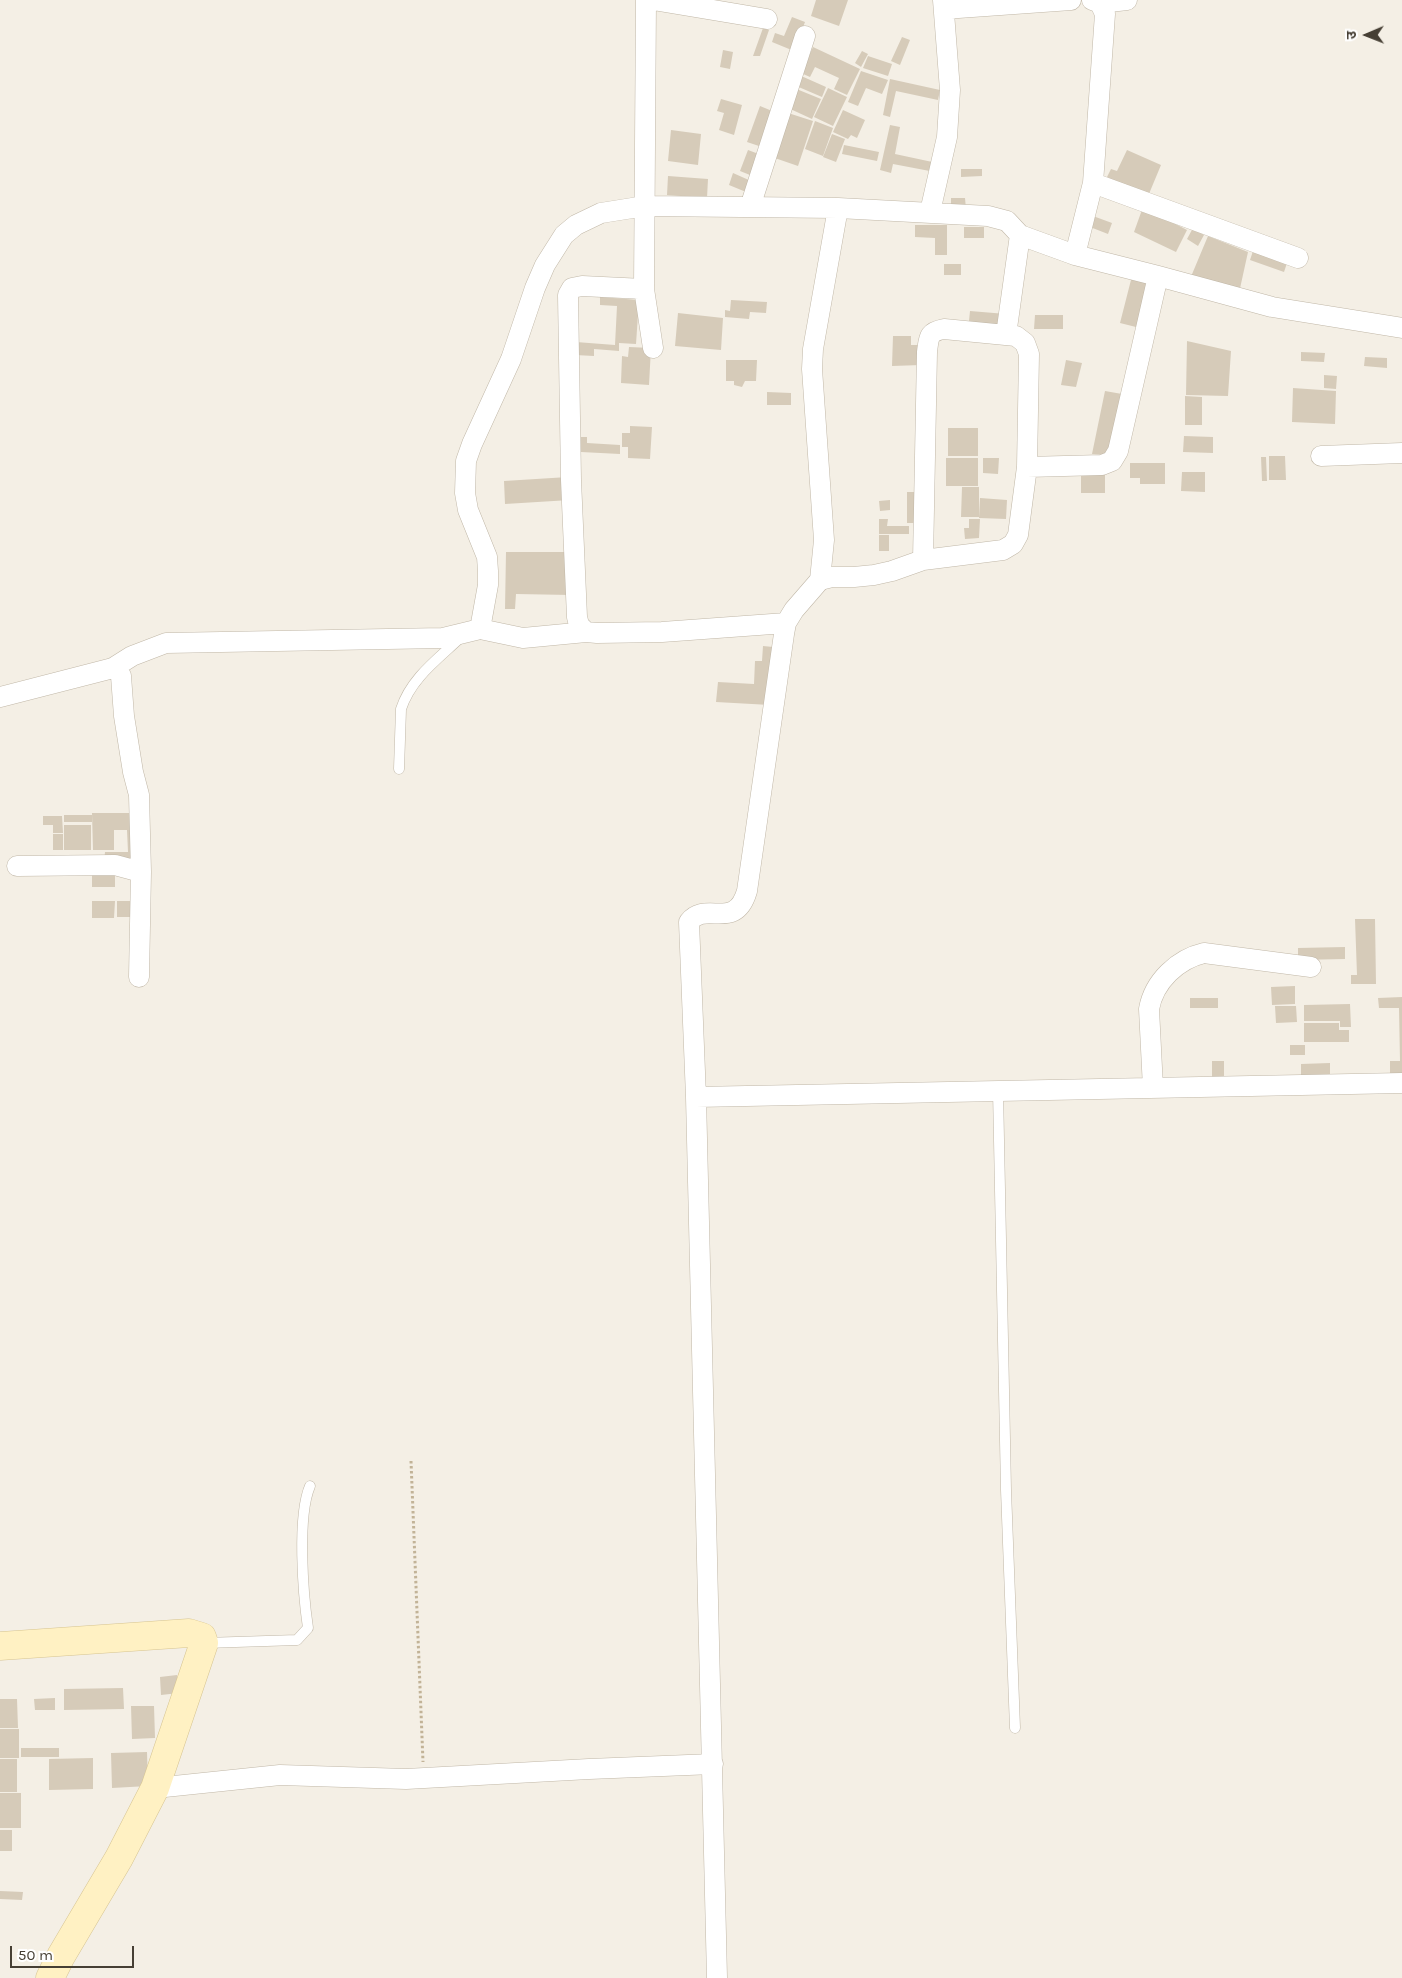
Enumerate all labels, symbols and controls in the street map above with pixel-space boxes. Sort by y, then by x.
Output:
north arrow [1342,10,1392,60]
text: उ [1343,31,1360,40]
scale bar [12,1936,136,1968]
text: 50 m [18,1946,53,1964]

